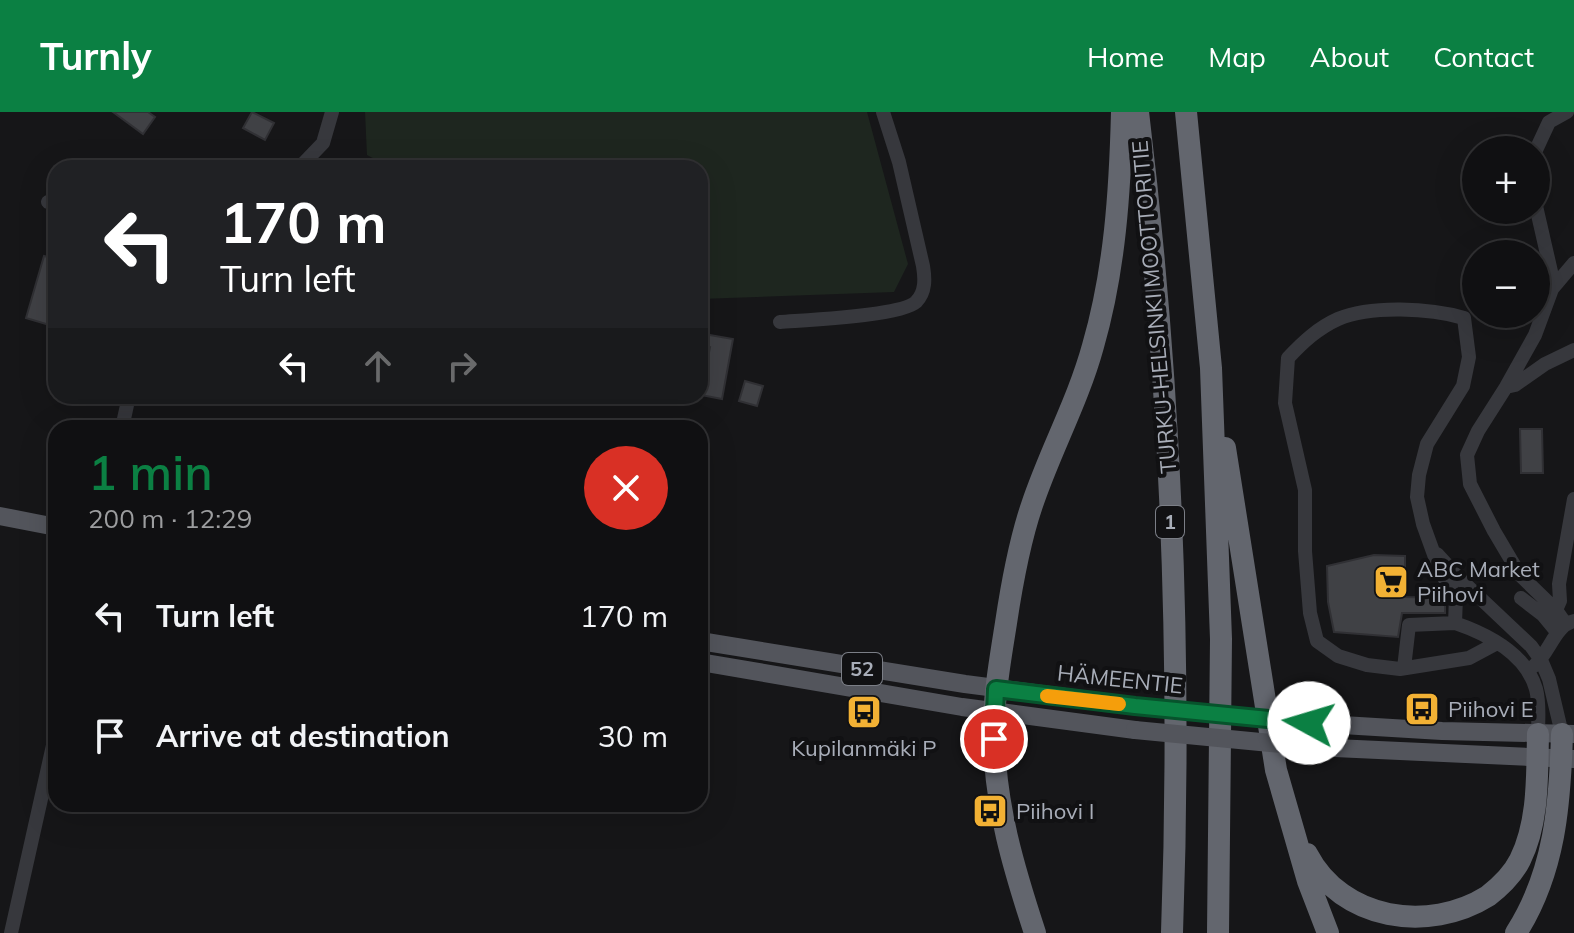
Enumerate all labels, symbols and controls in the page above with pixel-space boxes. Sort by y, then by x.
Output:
text: Turnly [40,32,152,80]
text: Home [1087,39,1164,74]
text: Map [1208,39,1266,74]
text: About [1310,39,1389,74]
text: Contact [1433,39,1534,74]
map controls [1462,136,1550,328]
button: + [1462,136,1550,224]
street label: TURKU-HELSINKI MOOTTORITIE [1126,139,1182,475]
text: 170 m [220,187,387,257]
icon: left [88,192,192,296]
button: − [1462,240,1550,328]
text: Turn left [220,256,356,301]
icon: left [272,344,316,388]
icon: ahead [356,344,400,388]
icon: right [440,344,484,388]
text: 1 min [88,442,213,502]
button: close [584,446,668,530]
text: 200 m · 12:29 [88,502,252,535]
road number: 1 [1156,506,1184,538]
place label: ABC Market Piihovi [1417,555,1540,608]
supermarket icon: ABC Market Piihovi [1372,563,1410,601]
icon: left [88,594,132,638]
text: Turn left [156,597,274,635]
text: 170 m [580,597,668,635]
road number: 52 [842,653,882,685]
street label: HÄMEENTIE [1056,658,1184,700]
position arrow [1267,681,1351,765]
bus stop icon: Piihovi E [1403,690,1441,728]
bus stop icon: Kupilanmäki P [845,693,883,731]
place label: Piihovi E [1448,695,1534,723]
pin [960,705,1028,773]
icon: arrive [88,714,132,758]
text: Arrive at destination [156,717,450,755]
text: 30 m [598,717,668,755]
icon: arrive [972,717,1016,761]
place label: Kupilanmäki P [791,734,937,762]
bus stop icon: Piihovi I [971,792,1009,830]
place label: Piihovi I [1016,797,1094,825]

